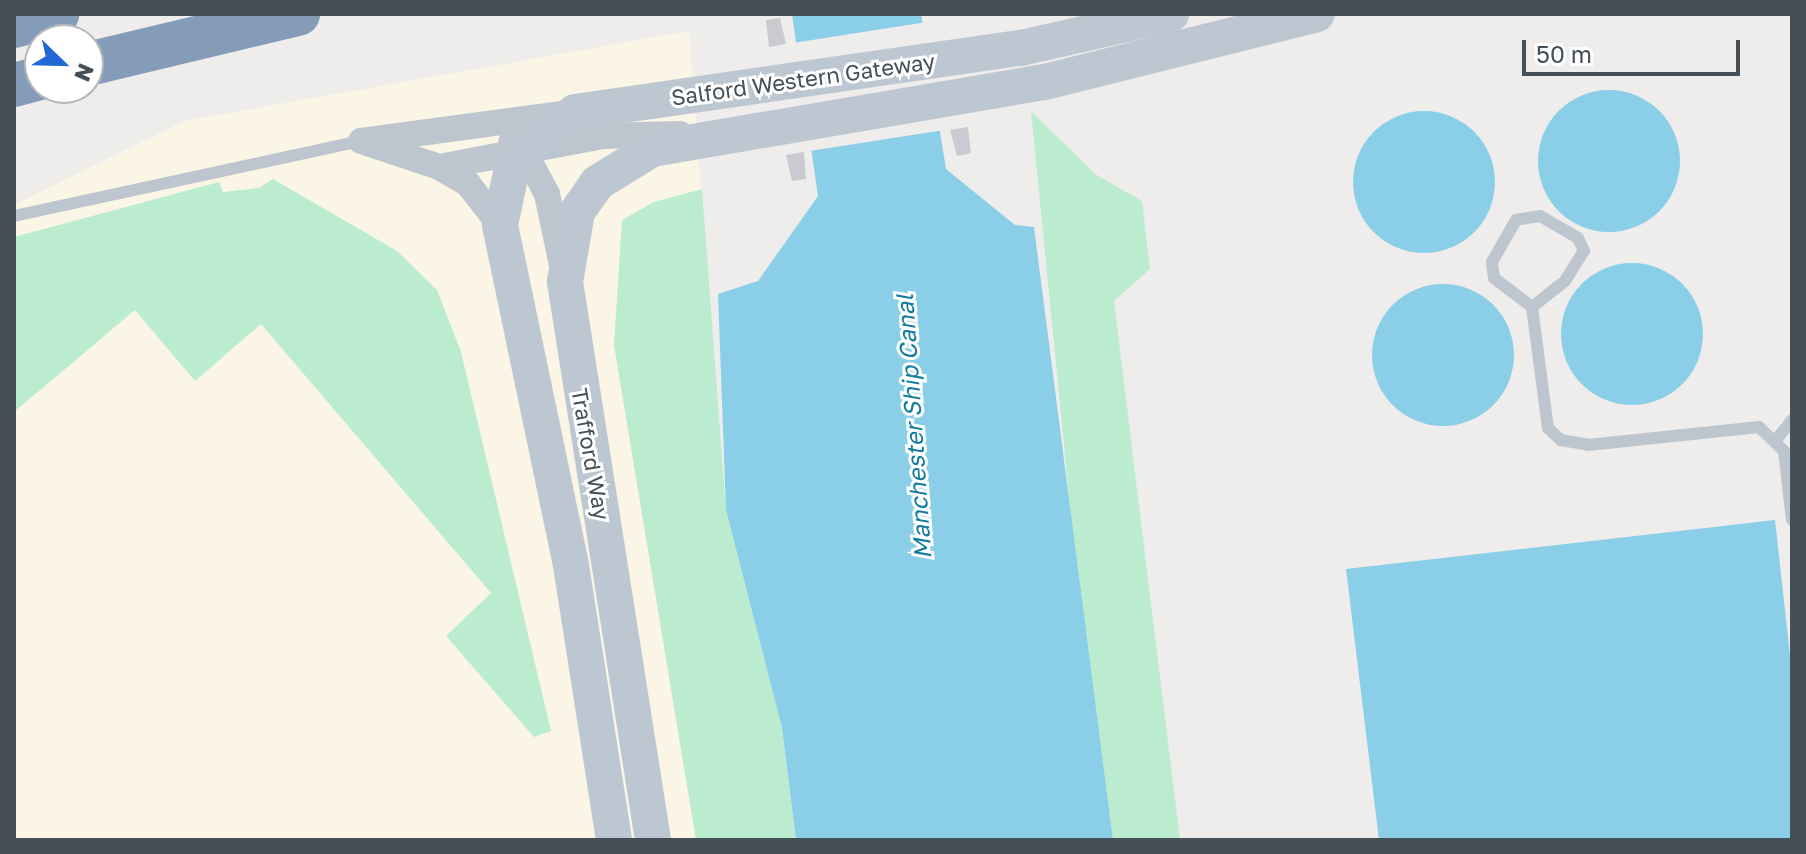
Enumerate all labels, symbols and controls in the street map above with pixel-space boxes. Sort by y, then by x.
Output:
north arrow [24,24,104,104]
scale bar [1526,24,1744,74]
text: 50 m [1536,39,1592,68]
street label: Salford Western Gateway [669,47,937,111]
text: N [69,60,100,86]
water label: Manchester Ship Canal [889,294,937,560]
street label: Trafford Way [566,386,616,522]

